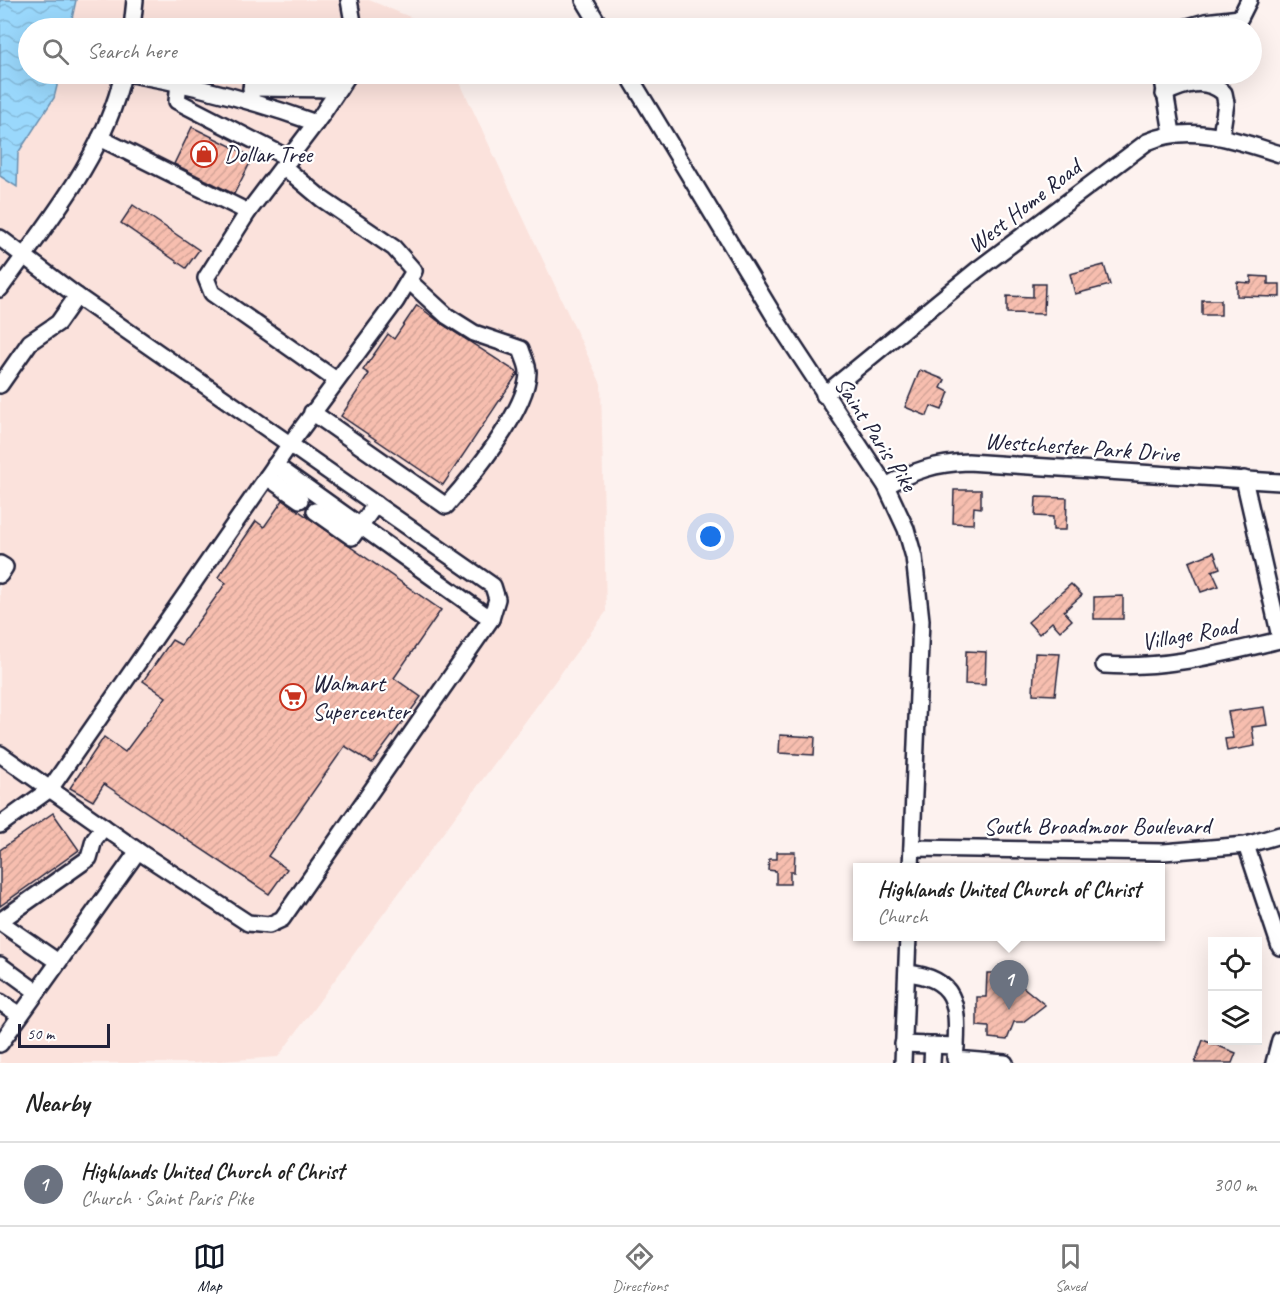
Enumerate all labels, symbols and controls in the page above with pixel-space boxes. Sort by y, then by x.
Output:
search box [18,18,1262,84]
icon: search [39,35,72,68]
text: Search here [87,37,177,65]
shop icon: Dollar Tree [189,139,219,169]
place label: Dollar Tree [224,139,314,169]
street label: West Home Road [961,150,1089,260]
street label: Saint Paris Pike [828,371,925,499]
street label: Westchester Park Drive [984,425,1182,469]
your location [696,522,725,551]
street label: Village Road [1139,610,1243,657]
place label: Walmart Supercenter [312,668,412,726]
supermarket icon: Walmart Supercenter [278,682,308,712]
street label: South Broadmoor Boulevard [983,811,1214,841]
popup [853,863,1165,941]
text: Highlands United Church of Christ [878,876,1140,904]
text: Church [878,904,928,929]
map controls [1208,937,1262,1045]
button: locate [1208,937,1262,991]
pin: 1 [990,960,1028,1010]
button: layers [1208,991,1262,1045]
scale bar [18,1021,110,1048]
text: 50 m [27,1024,54,1044]
text: Nearby [24,1086,89,1119]
text: Highlands United Church of Christ [81,1158,344,1186]
text: 1 [39,1172,48,1197]
text: 300 m [1213,1172,1256,1197]
text: Church · Saint Paris Pike [81,1186,253,1211]
tab: Map [193,1240,226,1296]
tab: Directions [612,1240,668,1296]
tab: Saved [1054,1240,1087,1296]

